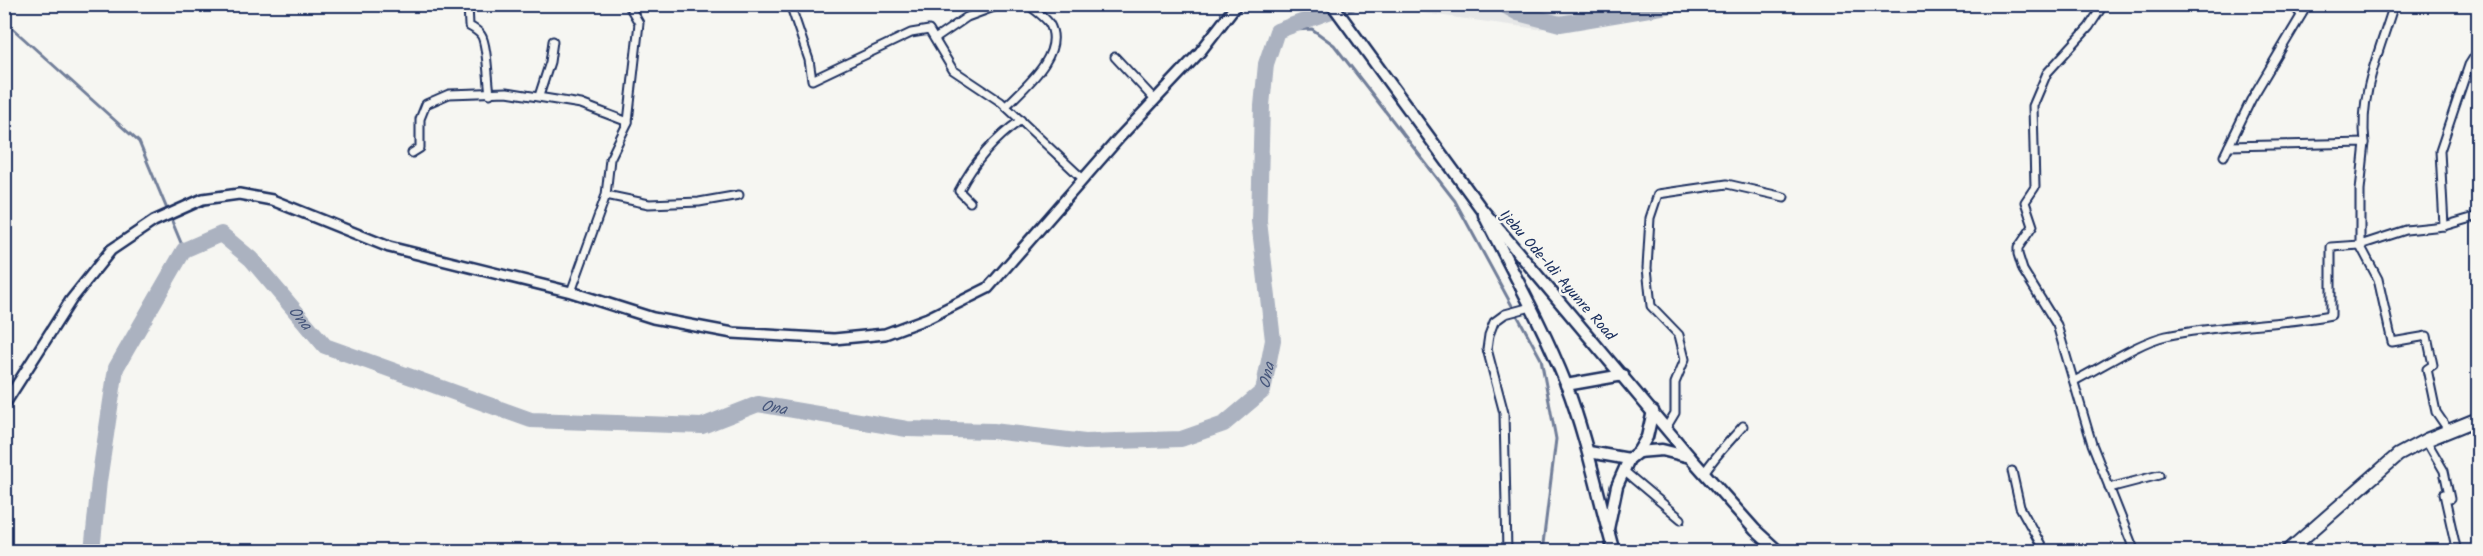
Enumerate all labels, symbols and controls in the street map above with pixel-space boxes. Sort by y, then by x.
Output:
street label: Ijebu Ode-Idi Ayunre Road [1493,205,1622,347]
water label: Ona [282,301,318,338]
water label: Ona [1253,359,1283,391]
water label: Ona [759,394,790,423]

